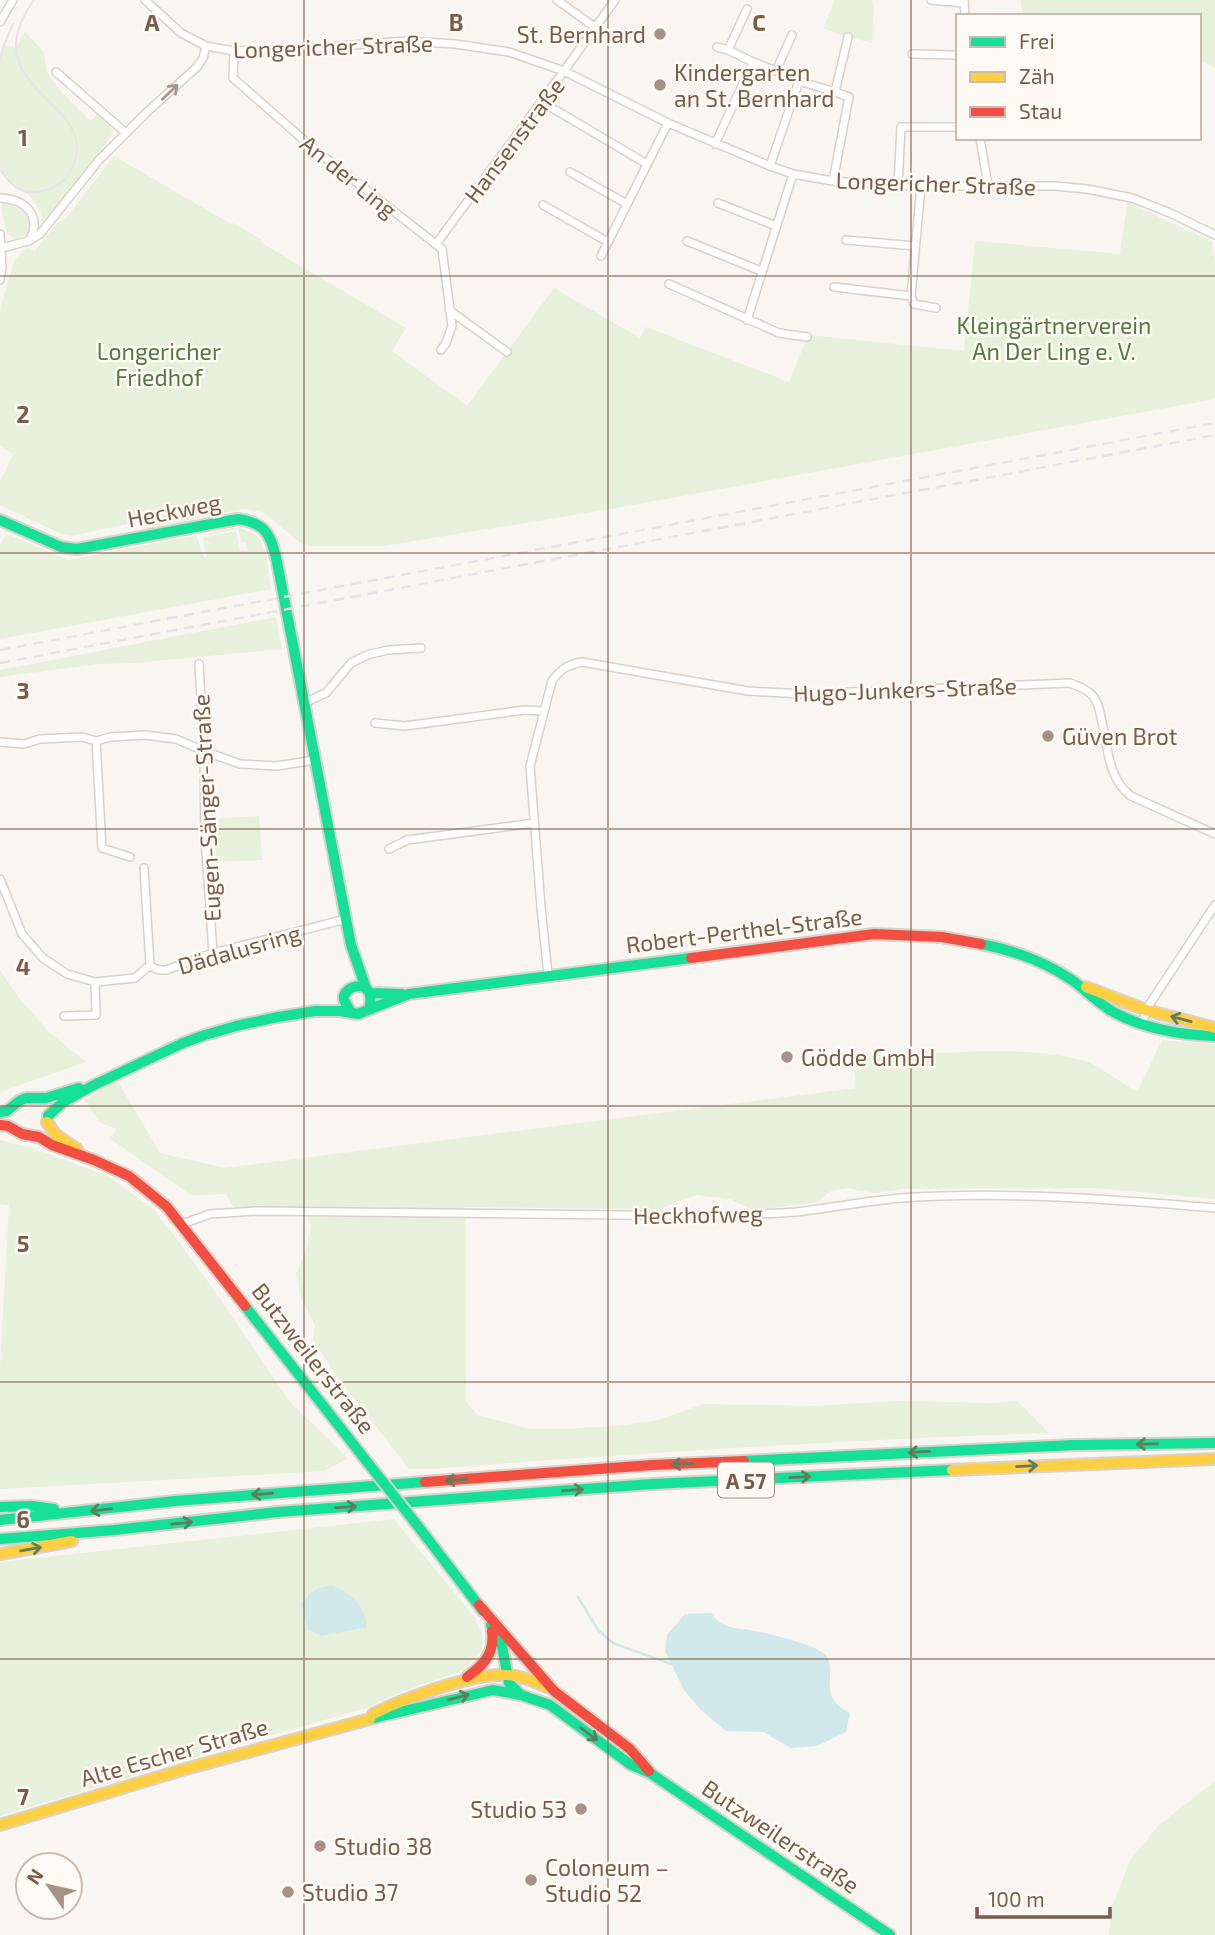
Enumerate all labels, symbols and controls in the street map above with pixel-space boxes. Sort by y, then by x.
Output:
text: A [144,8,160,36]
text: B [449,8,463,36]
text: C [752,8,766,36]
legend [956,14,1201,140]
place label: St. Bernhard [517,20,646,48]
marker: St. Bernhard [652,26,668,42]
text: Frei [1019,28,1055,53]
street label: Longericher Straße [232,29,434,63]
place label: Kindergarten an St. Bernhard [674,58,834,112]
text: Zäh [1019,63,1055,88]
street label: Hansenstraße [458,72,570,208]
marker: Kindergarten an St. Bernhard [652,77,668,93]
one-way arrow [161,84,178,101]
text: Stau [1019,98,1062,123]
text: 1 [18,123,28,151]
street label: An der Ling [295,129,403,223]
street label: Longericher Straße [835,166,1037,200]
park label: Kleingärtnerverein An Der Ling e. V. [957,311,1151,365]
park label: Longericher Friedhof [97,337,221,391]
text: 2 [16,400,30,428]
street label: Heckweg [125,487,223,533]
street label: Hugo-Junkers-Straße [793,671,1017,707]
text: 3 [16,676,30,704]
street label: Eugen-Sänger-Straße [186,693,226,923]
place label: Güven Brot [1062,722,1178,750]
marker: Güven Brot [1040,728,1056,744]
street label: Robert-Perthel-Straße [624,902,864,958]
street label: Dädalusring [174,918,304,980]
text: 4 [16,952,30,980]
one-way arrow [1170,1012,1192,1025]
place label: Gödde GmbH [801,1043,935,1071]
marker: Gödde GmbH [779,1049,795,1065]
street label: Heckhofweg [633,1199,763,1229]
text: 5 [17,1229,29,1257]
street label: Butzweilerstraße [247,1277,381,1439]
one-way arrow [1136,1437,1159,1451]
one-way arrow [908,1446,931,1459]
one-way arrow [671,1457,694,1470]
one-way arrow [1015,1459,1038,1472]
road number: A 57 [718,1462,774,1498]
one-way arrow [788,1471,811,1484]
one-way arrow [445,1474,467,1487]
one-way arrow [561,1483,584,1496]
one-way arrow [251,1488,274,1501]
one-way arrow [334,1500,357,1513]
one-way arrow [90,1503,113,1516]
text: 6 [16,1505,30,1533]
one-way arrow [170,1516,193,1529]
one-way arrow [19,1542,42,1555]
one-way arrow [447,1690,470,1703]
street label: Alte Escher Straße [77,1712,271,1792]
one-way arrow [579,1726,598,1741]
street label: Butzweilerstraße [697,1773,865,1899]
text: 7 [17,1782,29,1810]
place label: Studio 53 [470,1795,567,1823]
marker: Studio 53 [573,1801,589,1817]
place label: Studio 38 [334,1832,432,1860]
marker: Studio 38 [312,1838,328,1854]
north arrow [14,1851,84,1921]
place label: Coloneum – Studio 52 [545,1853,669,1907]
text: N [21,1864,48,1888]
marker: Coloneum – Studio 52 [523,1872,539,1888]
scale bar [977,1876,1110,1920]
place label: Studio 37 [302,1878,399,1906]
marker: Studio 37 [280,1884,296,1900]
text: 100 m [988,1886,1045,1911]

